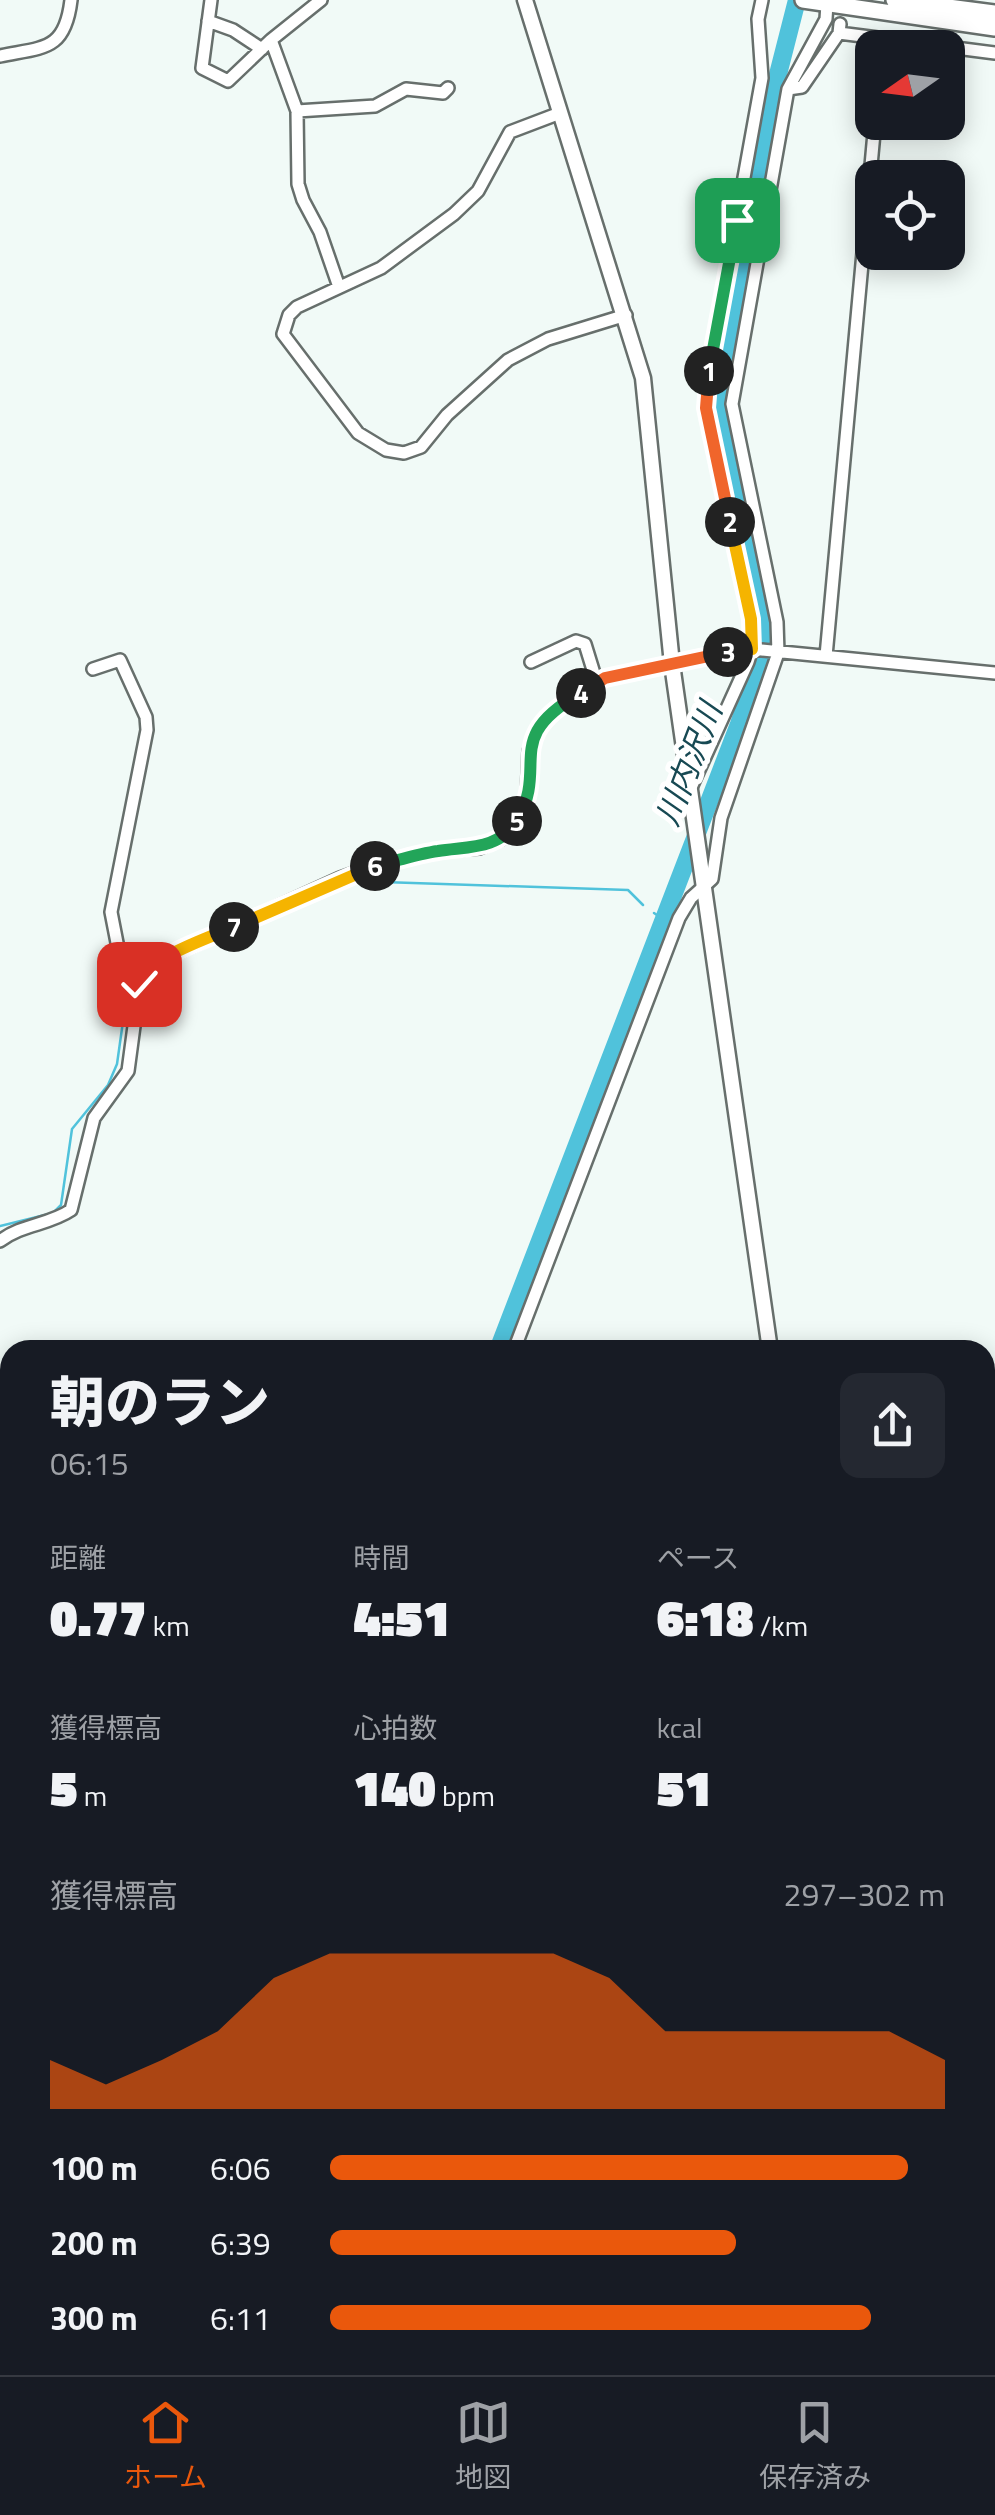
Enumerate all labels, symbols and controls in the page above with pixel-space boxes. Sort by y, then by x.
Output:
north arrow [855,30,965,140]
map controls [855,30,965,270]
button: locate [855,160,965,270]
pin [695,178,780,263]
icon: arrive [710,193,765,248]
pin: 1 [684,346,734,396]
text: 1 [701,349,717,392]
pin: 2 [705,497,755,547]
text: 2 [722,500,738,543]
pin: 3 [703,627,753,677]
text: 3 [720,630,736,673]
pin: 4 [556,668,606,718]
text: 4 [573,671,589,714]
water label: 川内沢川 [643,692,734,832]
pin: 5 [492,796,542,846]
text: 5 [509,799,525,842]
pin: 6 [350,841,400,891]
text: 6 [367,844,383,887]
pin: 7 [209,902,259,952]
text: 7 [226,905,242,948]
pin [97,942,182,1027]
icon: check [112,957,167,1012]
text: 朝のラン [50,1360,270,1443]
button: share [840,1373,945,1478]
text: 06:15 [50,1439,129,1487]
text: 距離 [50,1536,106,1579]
text: 時間 [353,1536,409,1579]
text: ペース [657,1536,739,1579]
text: 0.77 [50,1579,147,1655]
text: 4:51 [353,1579,450,1655]
text: 6:18 [657,1579,754,1655]
text: km [147,1604,190,1647]
text: /km [754,1604,808,1647]
text: 獲得標高 [50,1706,162,1749]
text: 心拍数 [353,1706,437,1749]
text: kcal [657,1706,702,1749]
text: 5 [50,1749,78,1825]
text: 140 [353,1749,436,1825]
text: 51 [657,1749,712,1825]
text: m [78,1774,107,1817]
text: bpm [436,1774,495,1817]
text: 297–302 m [783,1870,945,1918]
text: 獲得標高 [50,1871,178,1919]
text: 100 m [50,2144,138,2192]
text: 6:06 [210,2144,271,2192]
text: 200 m [50,2219,138,2267]
text: 6:39 [210,2219,271,2267]
text: 300 m [50,2294,138,2342]
text: 6:11 [210,2294,271,2342]
tab: ホーム [124,2395,207,2498]
tab: 地図 [455,2395,511,2498]
tab: 保存済み [759,2395,871,2498]

